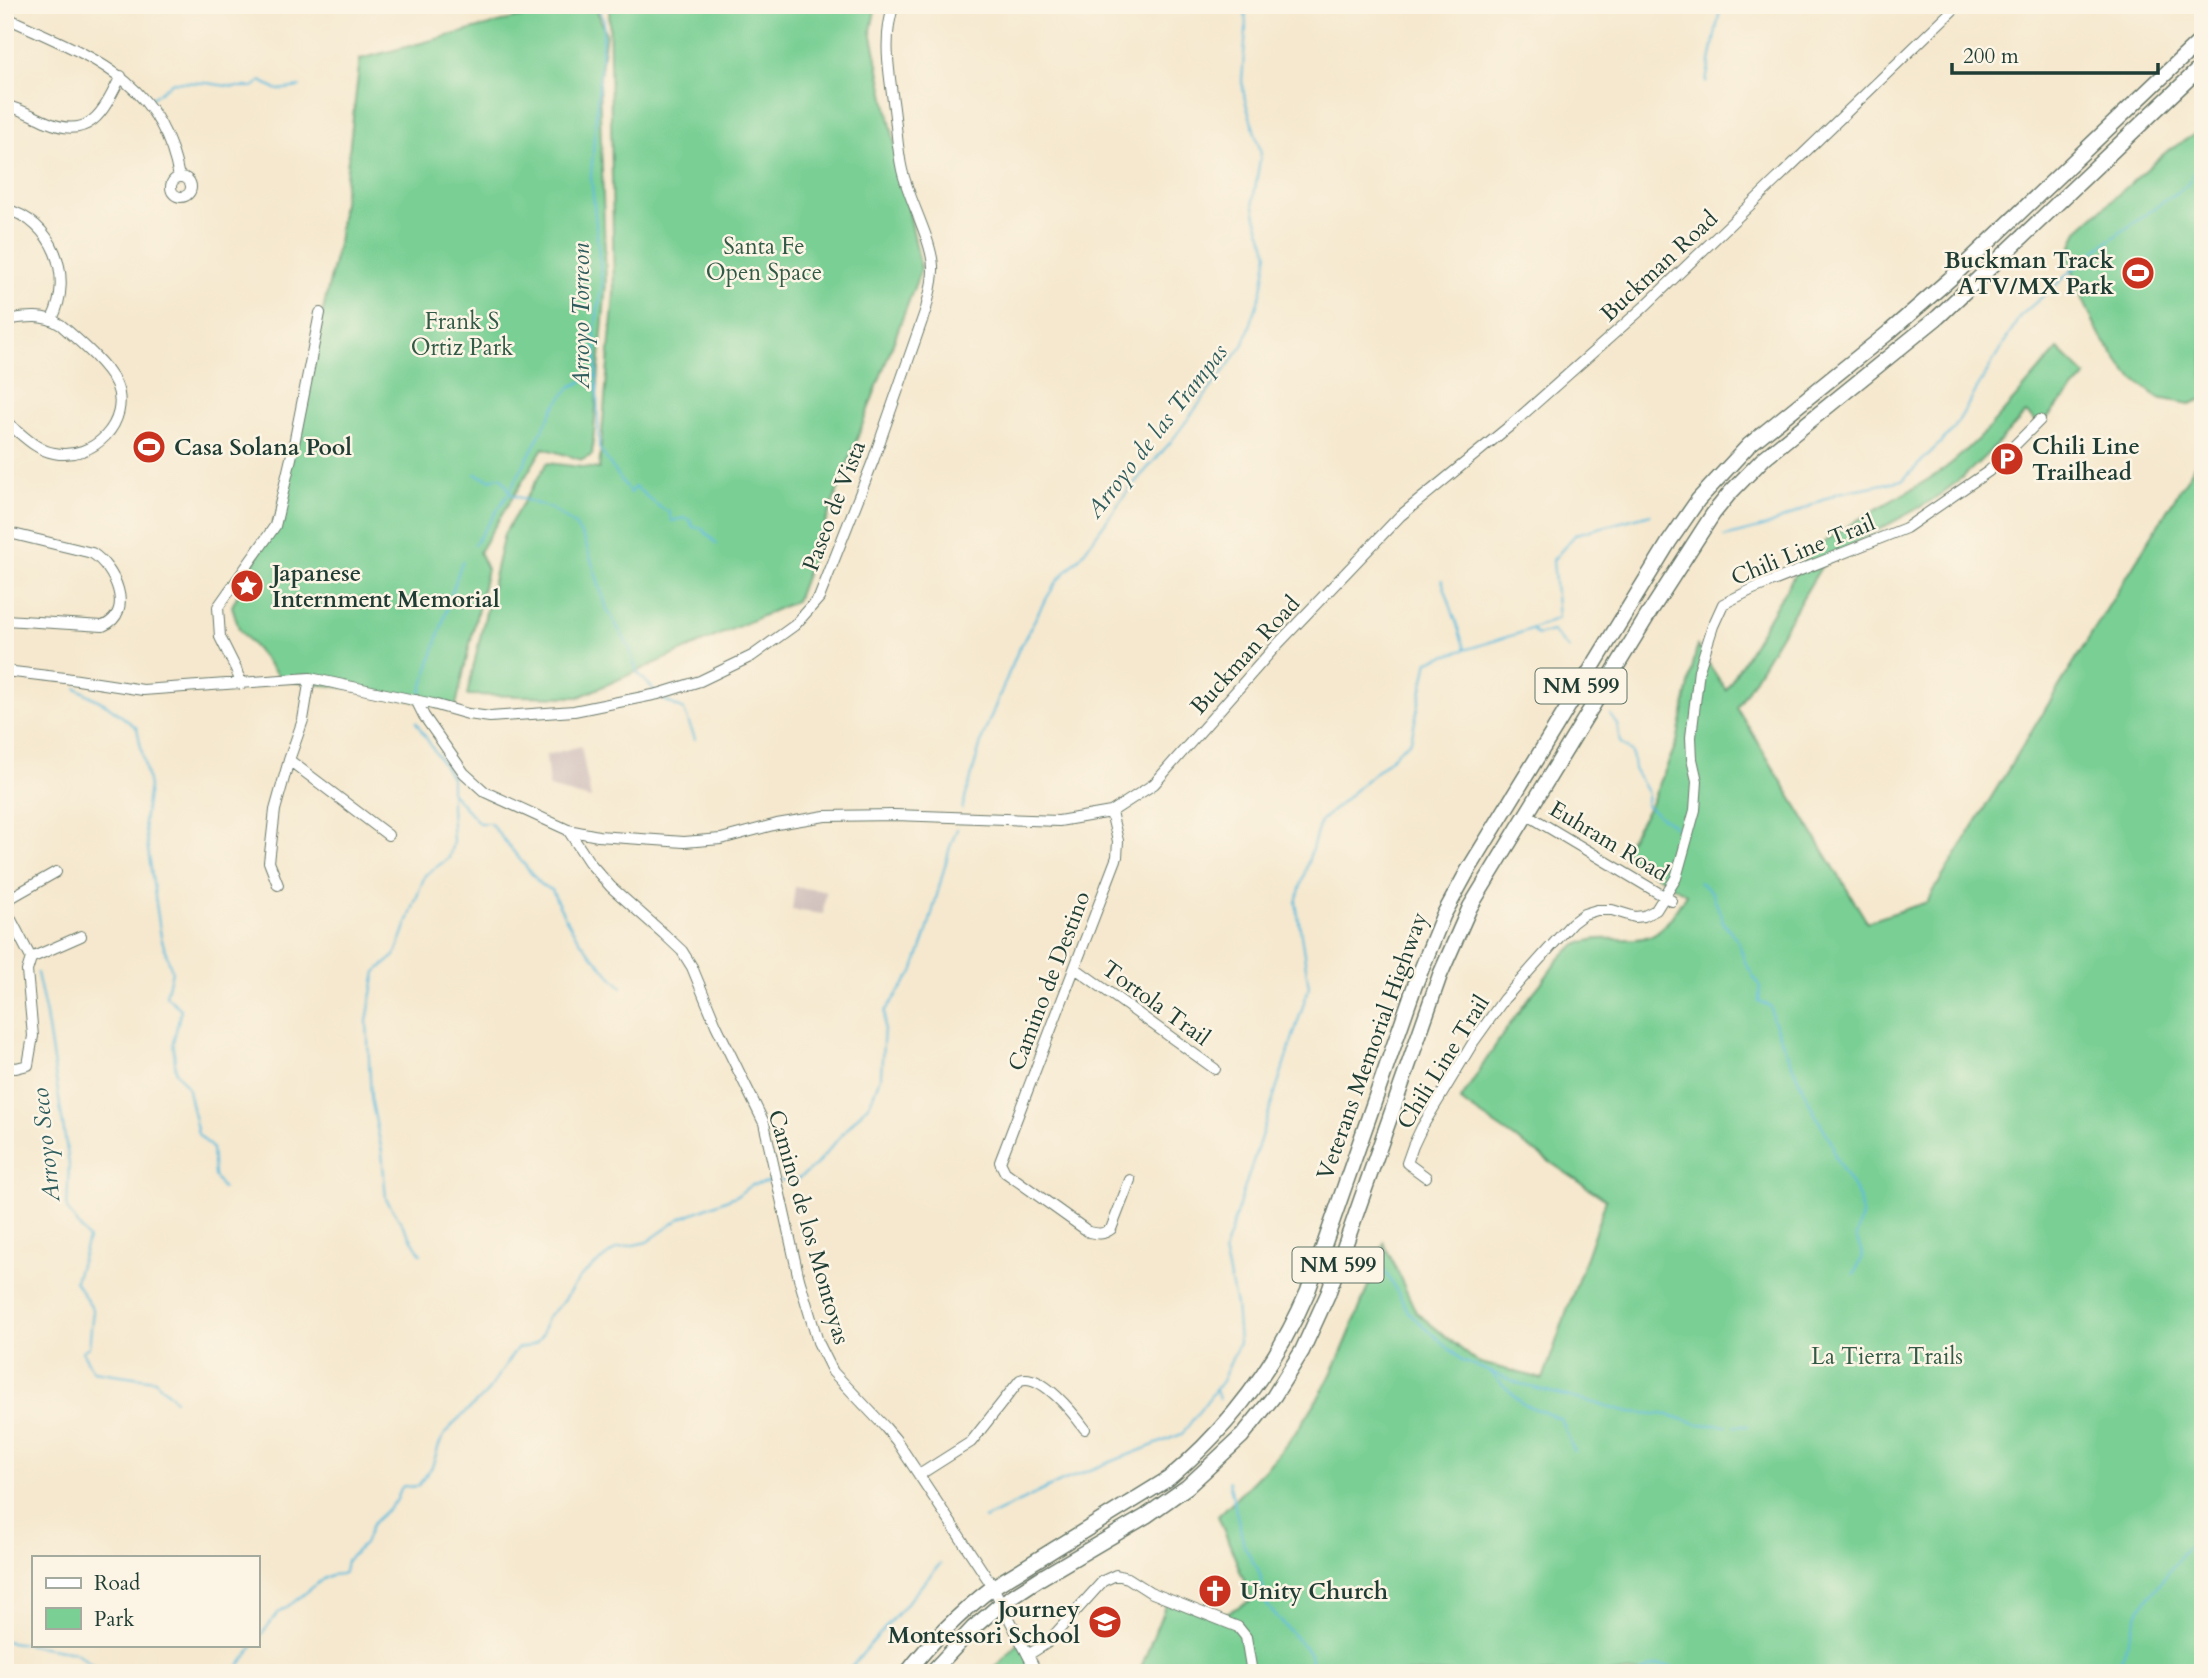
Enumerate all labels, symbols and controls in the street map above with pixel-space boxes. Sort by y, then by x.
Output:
scale bar [1952,32,2159,76]
text: 200 m [1963,42,2019,71]
street label: Buckman Road [1593,203,1725,329]
park label: Santa Fe Open Space [706,231,822,288]
water label: Arroyo Torreon [565,243,598,390]
place label: Buckman Track ATV/MX Park [1944,245,2115,302]
sports icon: Buckman Track ATV/MX Park [2119,254,2157,292]
park label: Frank S Ortiz Park [411,306,514,363]
water label: Arroyo de las Trampas [1078,337,1236,526]
sports icon: Casa Solana Pool [130,428,168,466]
place label: Chili Line Trailhead [2032,431,2140,488]
place label: Casa Solana Pool [174,432,352,463]
street label: Paseo de Vista [795,436,873,576]
parking icon: Chili Line Trailhead [1988,440,2026,478]
street label: Chili Line Trail [1726,507,1880,593]
place label: Japanese Internment Memorial [269,558,500,615]
place icon: Japanese Internment Memorial [228,567,266,605]
street label: Buckman Road [1183,588,1307,721]
road number: NM 599 [1536,668,1626,704]
street label: Euhram Road [1544,793,1675,889]
street label: Camino de Destino [1000,887,1098,1075]
street label: Veterans Memorial Highway [1309,908,1435,1184]
street label: Tortola Trail [1096,953,1217,1053]
street label: Chili Line Trail [1389,989,1497,1135]
water label: Arroyo Seco [24,1086,69,1205]
street label: Camino de los Montoyas [761,1106,857,1348]
road number: NM 599 [1292,1248,1384,1282]
park label: La Tierra Trails [1811,1341,1963,1372]
legend [32,1556,259,1646]
text: Road [94,1569,140,1598]
church icon: Unity Church [1196,1572,1234,1610]
place label: Unity Church [1240,1576,1388,1607]
place label: Journey Montessori School [888,1594,1080,1651]
school or university icon: Journey Montessori School [1086,1603,1124,1641]
text: Park [94,1605,135,1634]

